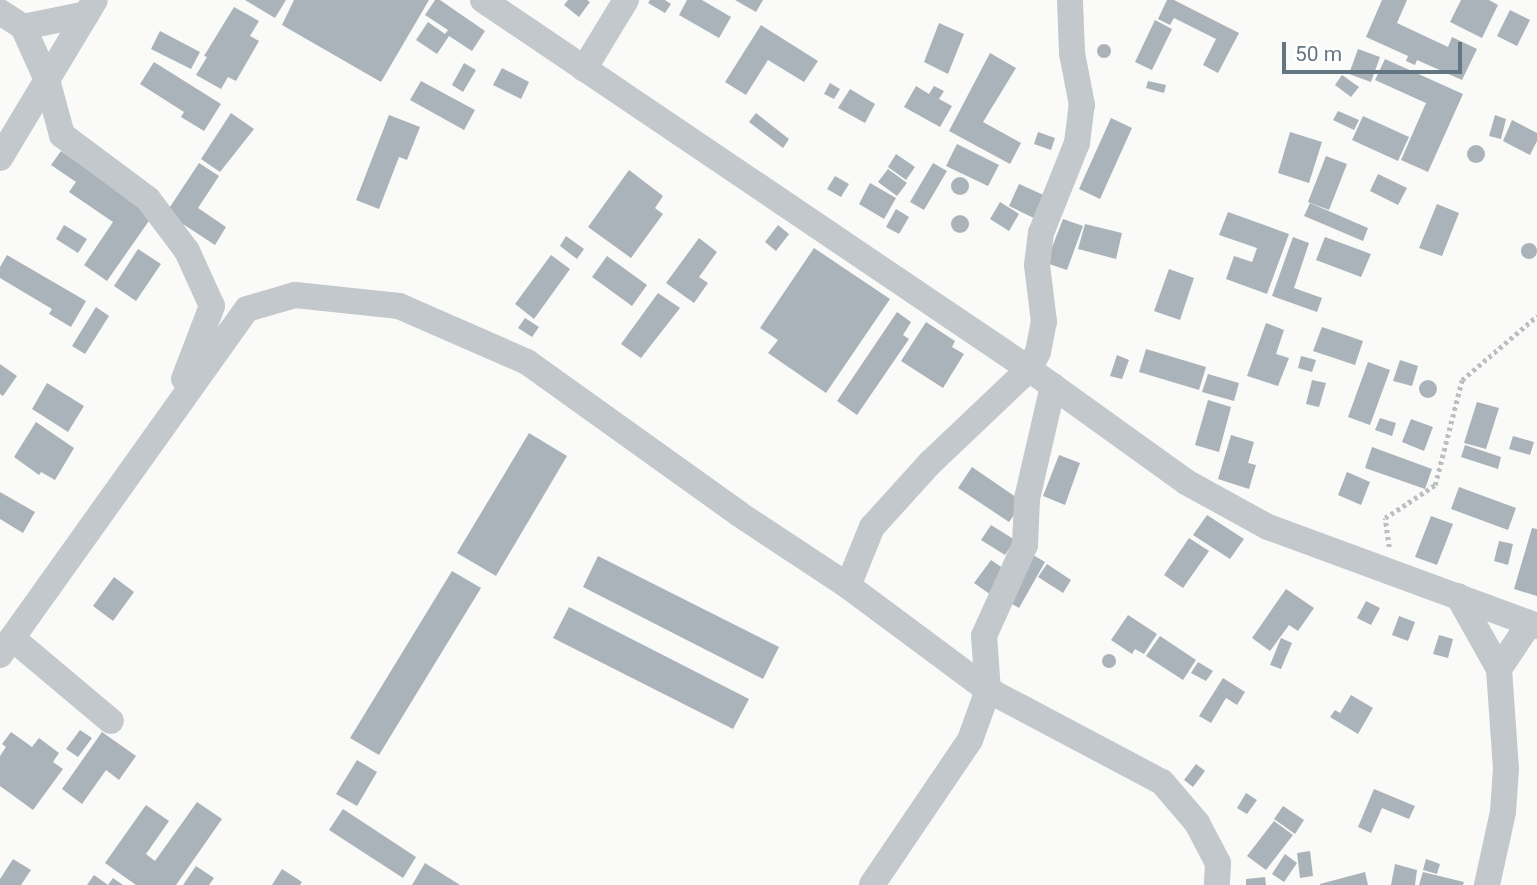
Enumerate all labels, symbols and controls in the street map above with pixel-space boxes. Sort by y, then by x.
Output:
scale bar [1285,28,1465,72]
text: 50 m [1295,42,1342,66]

